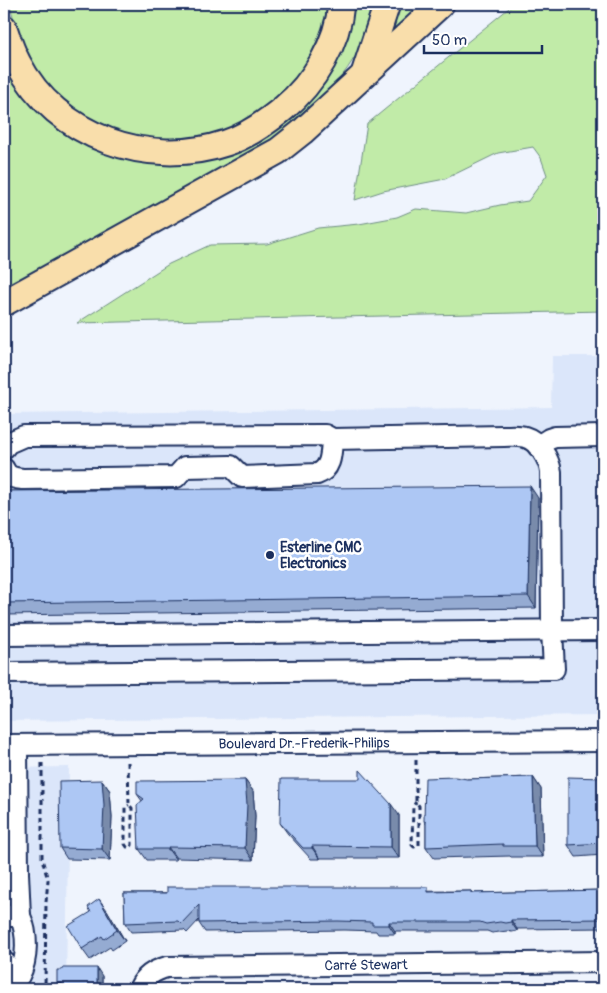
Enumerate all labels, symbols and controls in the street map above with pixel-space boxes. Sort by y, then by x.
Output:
scale bar [424,22,542,54]
text: 50 m [432,31,467,50]
place label: Esterline CMC Electronics [280,539,362,572]
marker: Esterline CMC Electronics [264,549,276,561]
street label: Boulevard Dr.-Frederik-Philips [218,734,390,753]
street label: Carré Stewart [324,956,408,974]

